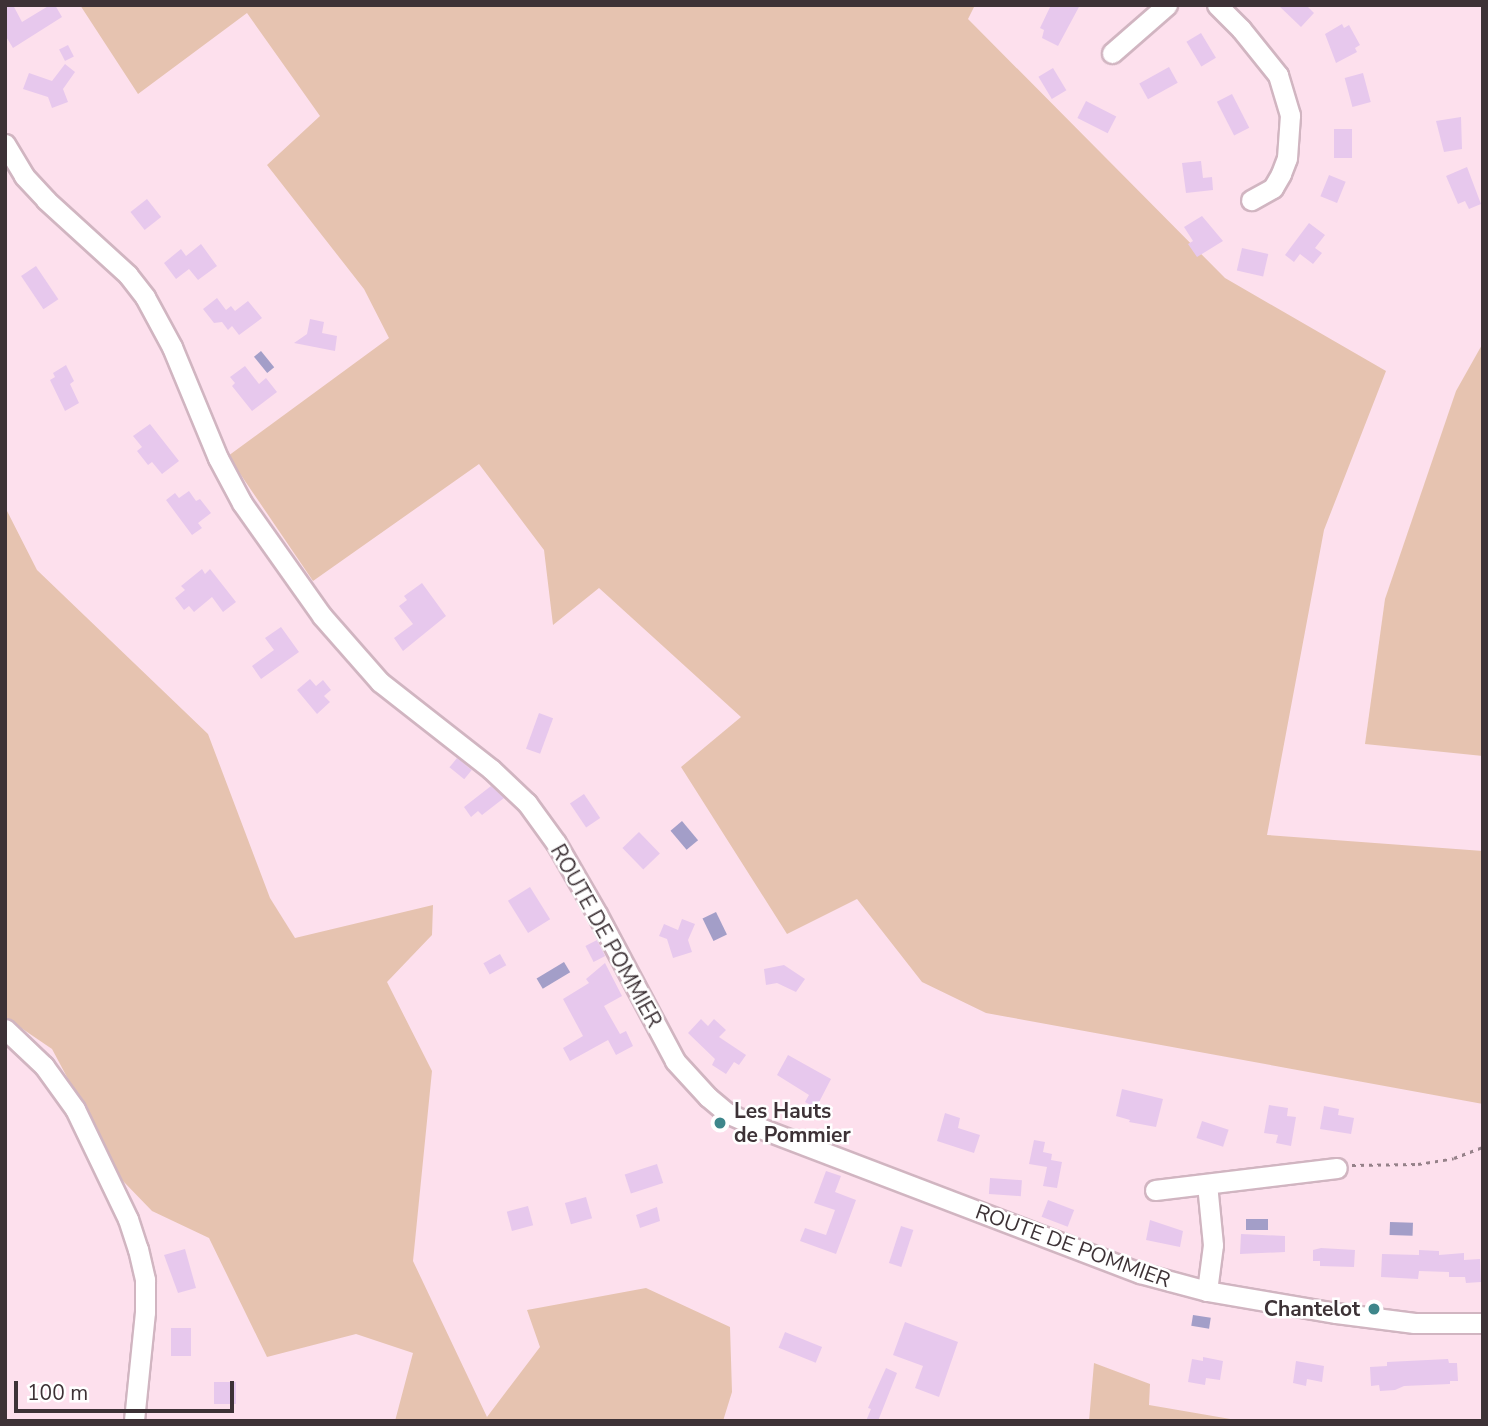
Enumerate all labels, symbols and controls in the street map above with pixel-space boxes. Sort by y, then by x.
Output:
street label: ROUTE DE POMMIER [545,840,667,1032]
place label: Les Hauts de Pommier [734,1098,851,1148]
marker: Les Hauts de Pommier [712,1115,728,1131]
street label: ROUTE DE POMMIER [972,1199,1174,1293]
place label: Chantelot [1264,1296,1360,1322]
marker: Chantelot [1366,1301,1382,1317]
scale bar [18,1366,238,1410]
text: 100 m [27,1379,88,1407]

